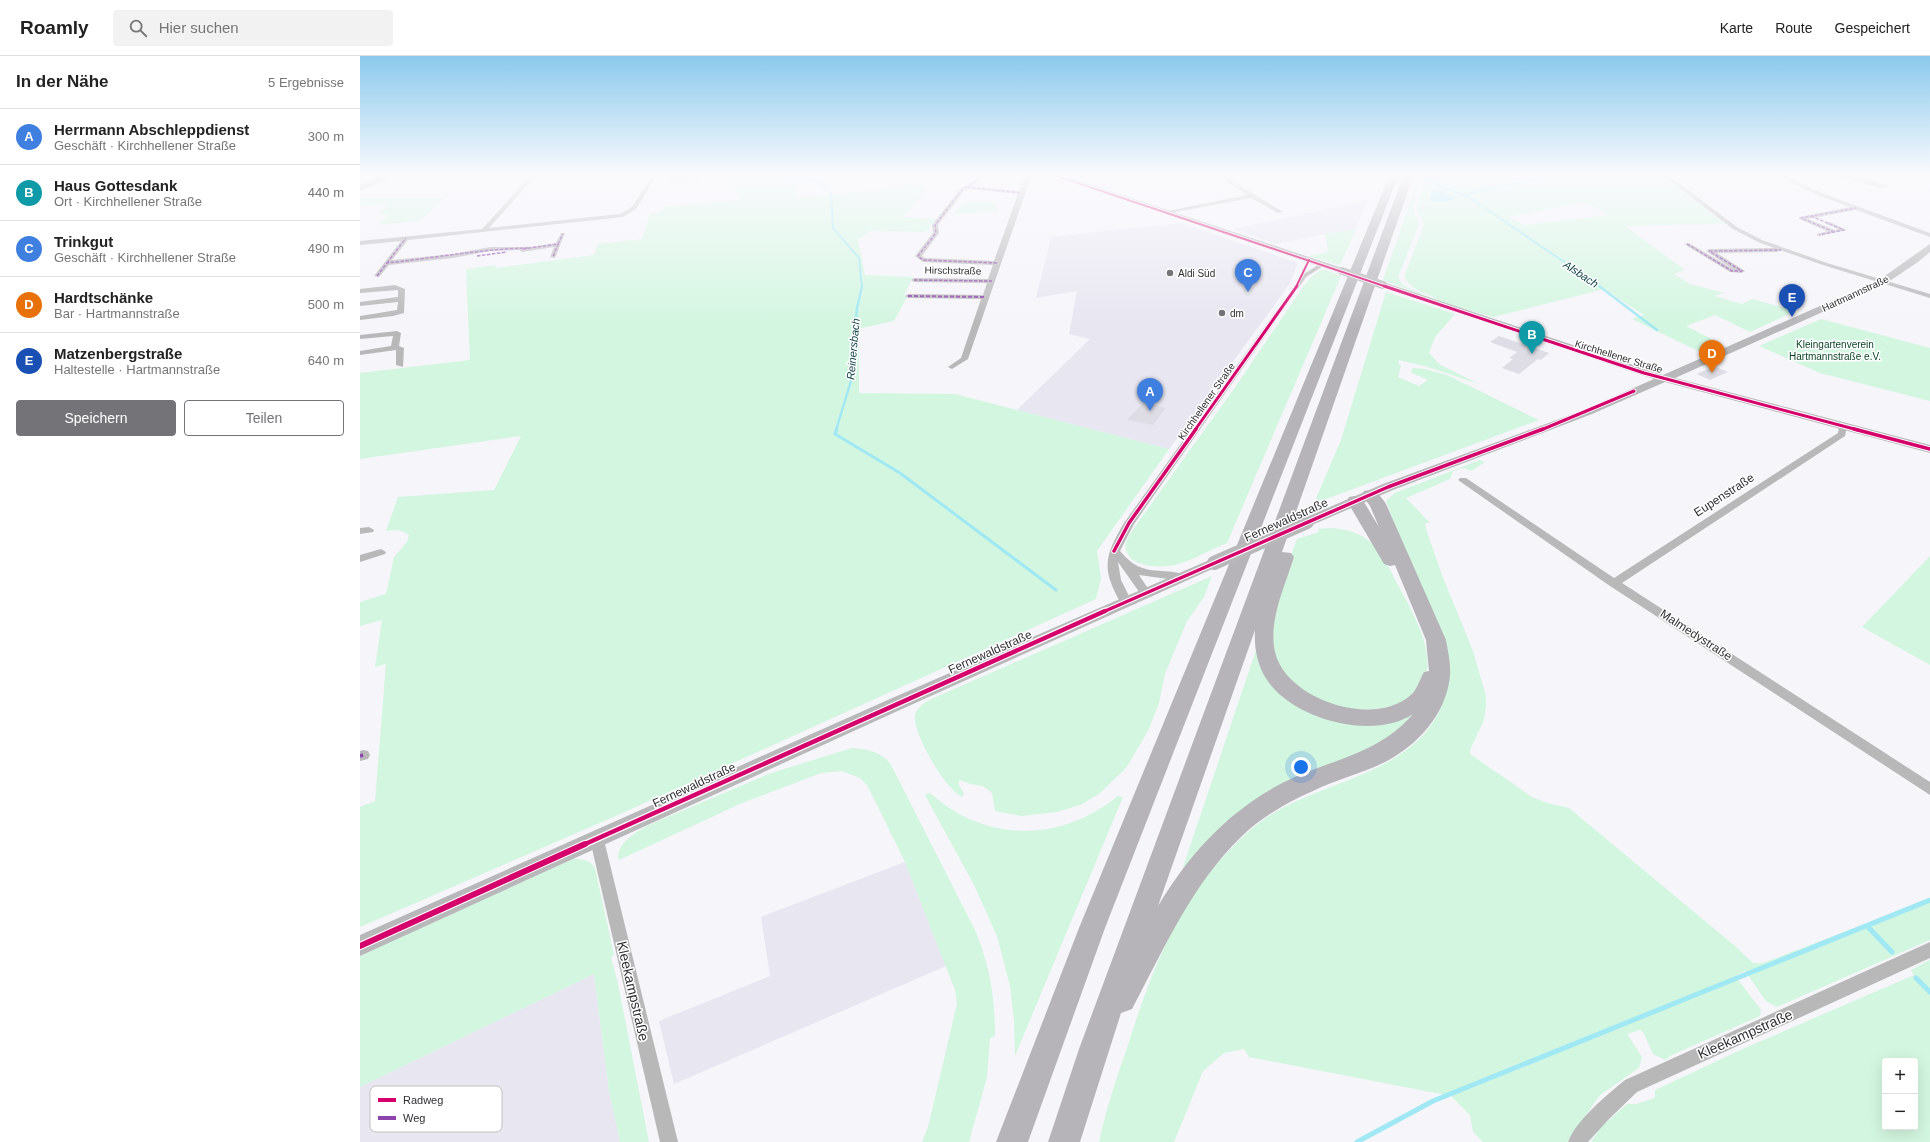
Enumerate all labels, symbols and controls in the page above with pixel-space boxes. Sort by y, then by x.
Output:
search box [113,10,393,46]
text: Roamly [20,17,89,38]
icon: search [127,17,149,39]
text: Hier suchen [159,19,239,36]
text: Karte [1720,20,1753,36]
text: Route [1775,20,1813,36]
text: Gespeichert [1835,20,1910,36]
text: In der Nähe [16,72,109,91]
text: 5 Ergebnisse [268,75,344,90]
text: Herrmann Abschleppdienst [54,121,249,138]
text: A [24,129,34,144]
text: 300 m [308,129,344,144]
text: Geschäft · Kirchhellener Straße [54,138,236,153]
text: Haus Gottesdank [54,177,177,194]
text: B [24,185,34,200]
text: 440 m [308,185,344,200]
text: Ort · Kirchhellener Straße [54,194,202,209]
text: Trinkgut [54,233,113,250]
text: C [24,241,34,256]
text: 490 m [308,241,344,256]
text: Geschäft · Kirchhellener Straße [54,250,236,265]
water label: Alsbach [1561,258,1601,290]
pin: C [1235,259,1261,292]
street label: Hirschstraße [925,265,982,277]
marker: Aldi Süd [1165,268,1175,278]
place label: Aldi Süd [1178,268,1215,279]
street label: Hartmannstraße [1820,273,1891,314]
pin: E [1779,284,1805,317]
text: Hardtschänke [54,289,153,306]
text: D [24,297,34,312]
text: 500 m [308,297,344,312]
text: Bar · Hartmannstraße [54,306,180,321]
marker: dm [1217,308,1227,318]
place label: dm [1230,308,1244,319]
water label: Reinersbach [844,318,862,380]
pin: B [1519,321,1545,354]
street label: Kirchhellener Straße [1574,338,1664,375]
park label: Kleingartenverein Hartmannstraße e.V. [1789,339,1881,362]
pin: D [1699,340,1725,373]
text: Matzenbergstraße [54,345,182,362]
text: E [25,353,33,368]
text: 640 m [308,353,344,368]
street label: Kirchhellener Straße [1176,360,1237,442]
text: Haltestelle · Hartmannstraße [54,362,220,377]
pin: A [1137,378,1163,411]
button: Speichern [16,400,176,436]
button: Teilen [184,400,344,436]
street label: Eupenstraße [1691,470,1757,520]
street label: Fernewaldstraße [1242,495,1330,545]
street label: Malmedystraße [1658,607,1735,664]
street label: Fernewaldstraße [946,627,1034,677]
your location [1291,757,1311,777]
street label: Fernewaldstraße [650,759,738,810]
street label: Kleekampstraße [614,940,652,1043]
street label: Kleekampstraße [1695,1006,1795,1062]
map controls [1882,1058,1918,1130]
button: + [1882,1058,1918,1094]
legend [370,1086,502,1132]
text: Radweg [403,1094,443,1106]
button: − [1882,1094,1918,1130]
text: Weg [403,1112,425,1124]

